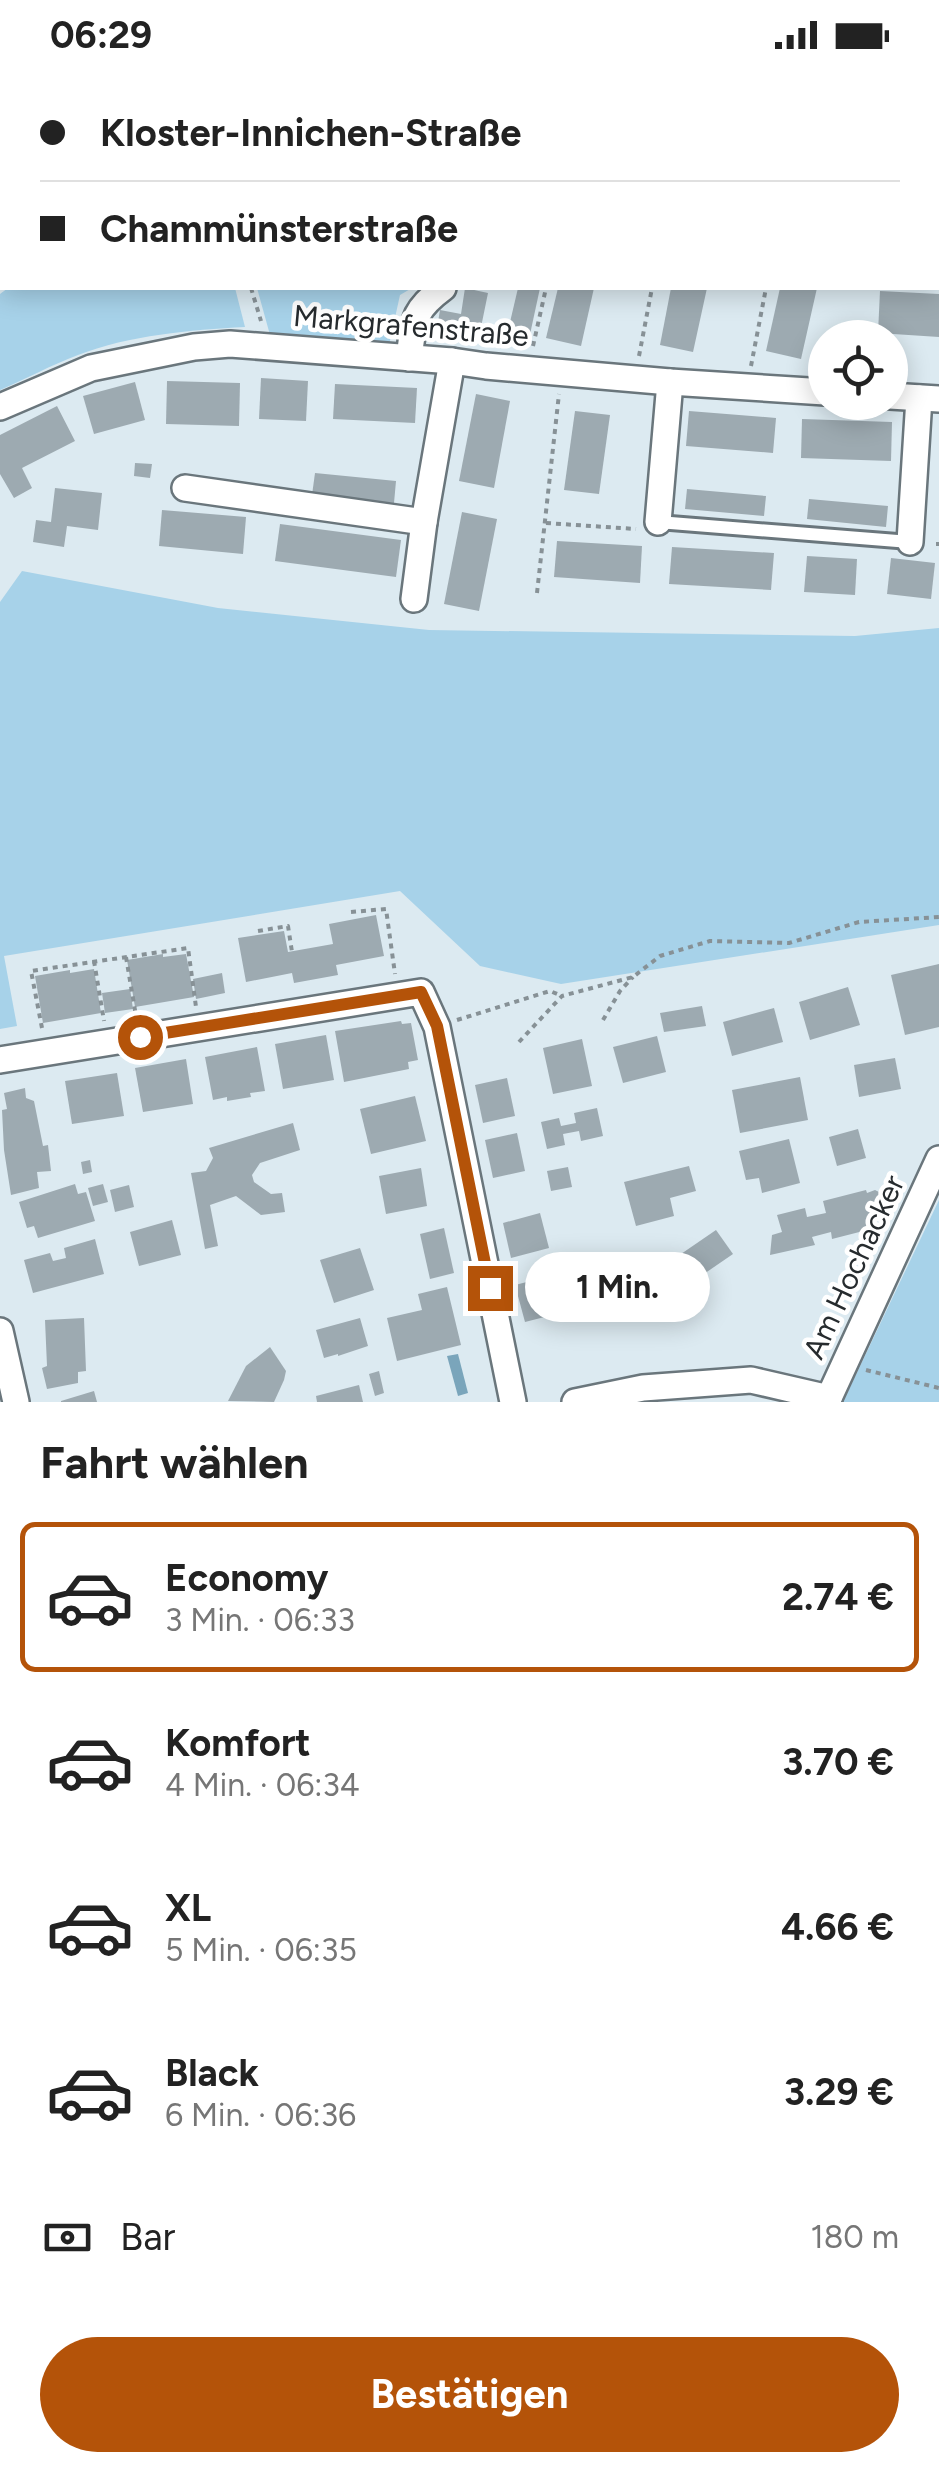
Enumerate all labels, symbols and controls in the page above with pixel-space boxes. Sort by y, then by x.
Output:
text: 06:29 [50,12,152,58]
text: Kloster-Innichen-Straße [100,110,521,156]
text: Chammünsterstraße [100,206,458,252]
street label: Markgrafenstraße [292,297,530,354]
map controls [808,320,908,420]
button: locate [808,320,908,420]
route start [118,1015,163,1060]
street label: Am Hochacker [795,1169,912,1365]
callout: 1 Min. [525,1253,710,1323]
route end [468,1266,513,1311]
text: 1 Min. [576,1268,659,1306]
text: Fahrt wählen [40,1435,309,1489]
icon: car [45,1552,135,1642]
text: Economy [165,1555,328,1601]
text: 2.74 € [782,1574,894,1620]
text: 3 Min. · 06:33 [165,1601,355,1639]
icon: car [45,1717,135,1807]
text: Komfort [165,1720,311,1766]
text: 3.70 € [782,1739,894,1785]
text: 4 Min. · 06:34 [165,1766,360,1804]
icon: car [45,1882,135,1972]
text: XL [165,1885,211,1931]
text: 4.66 € [781,1904,894,1950]
text: 5 Min. · 06:35 [165,1931,357,1969]
icon: car [45,2047,135,2137]
text: Black [165,2050,259,2096]
text: 3.29 € [784,2069,894,2115]
text: 6 Min. · 06:36 [165,2096,356,2134]
icon: cash [40,2210,95,2265]
text: Bar [120,2214,175,2260]
text: 180 m [810,2218,899,2256]
button: Bestätigen [40,2337,899,2452]

